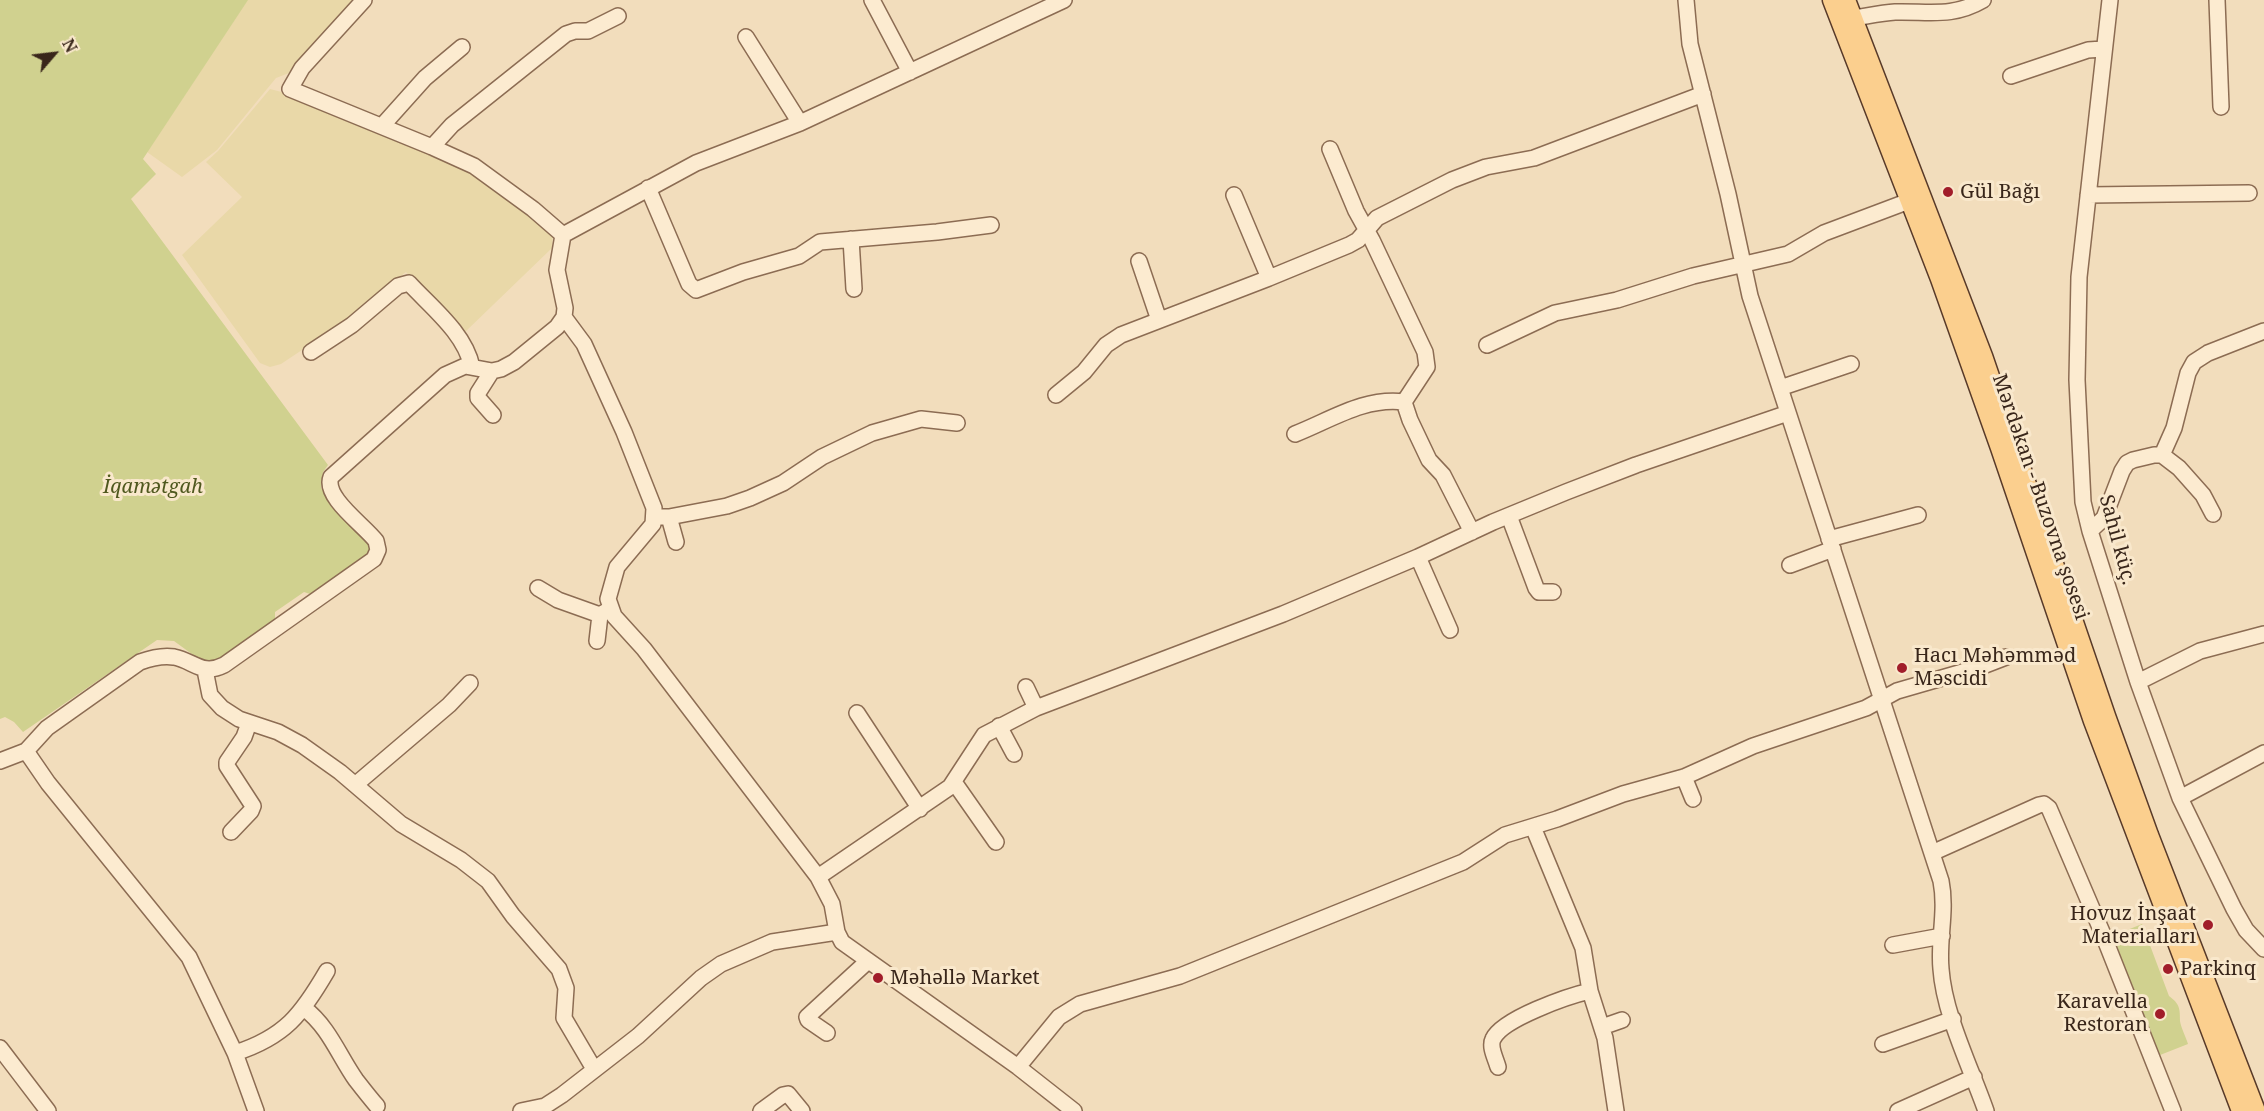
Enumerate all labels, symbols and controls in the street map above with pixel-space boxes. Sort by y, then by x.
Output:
north arrow [24,24,84,84]
text: N [57,35,83,56]
place label: Gül Bağı [1960,180,2040,204]
marker: Gül Bağı [1941,185,1955,199]
street label: Mərdəkan - Buzovna şosesi [1987,371,2093,623]
park label: İqamətgah [103,475,203,499]
street label: Sahil küç. [2094,493,2140,587]
place label: Hacı Məhəmməd Məscidi [1914,644,2076,691]
marker: Hacı Məhəmməd Məscidi [1895,661,1909,675]
place label: Hovuz İnşaat Materialları [2070,902,2196,949]
marker: Hovuz İnşaat Materialları [2201,918,2215,932]
place label: Parkinq [2180,957,2256,981]
marker: Parkinq [2161,962,2175,976]
place label: Məhəllə Market [890,966,1040,990]
marker: Məhəllə Market [871,971,885,985]
place label: Karavella Restoran [2057,990,2148,1037]
marker: Karavella Restoran [2153,1007,2167,1021]

